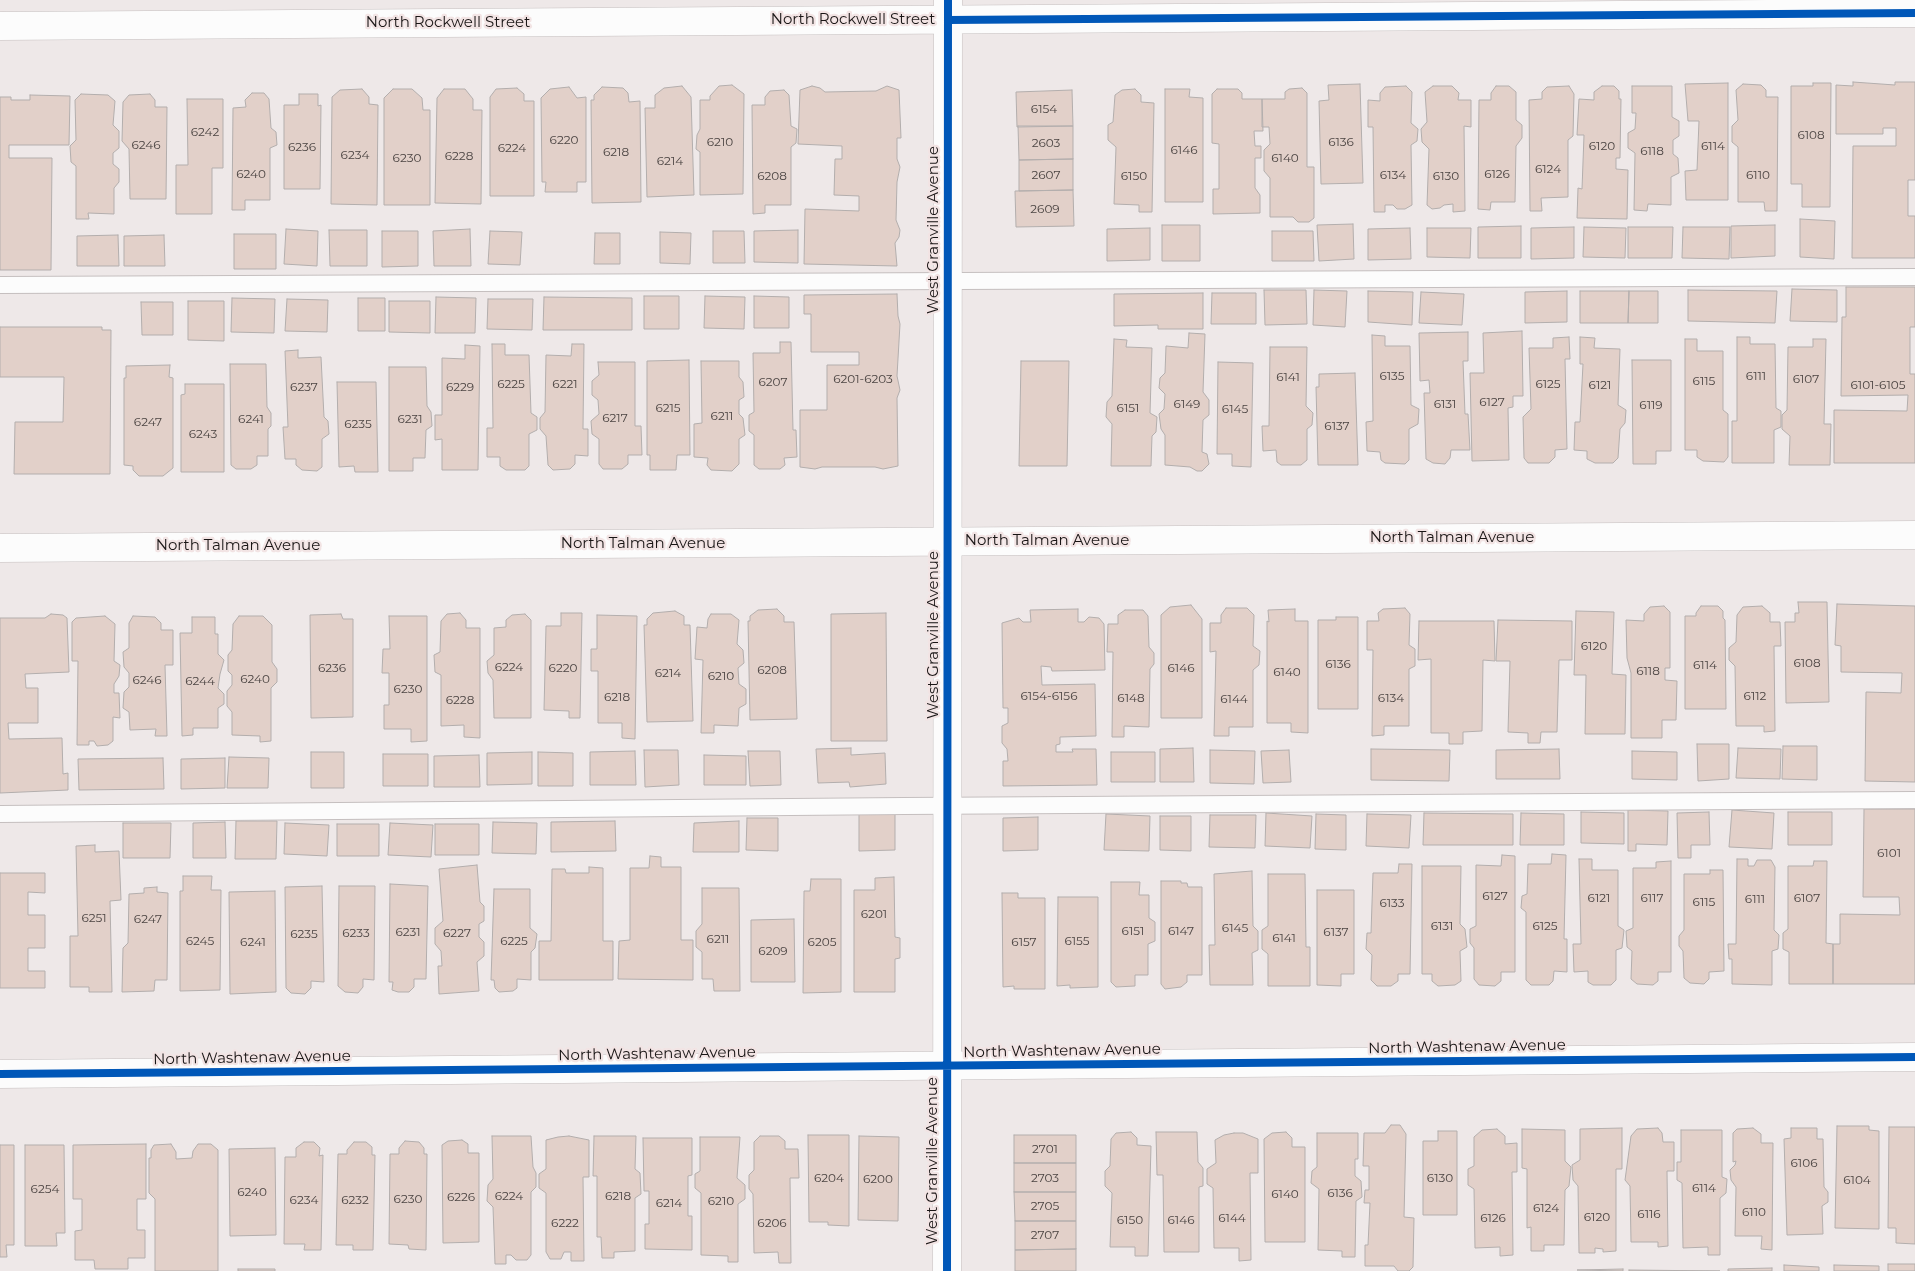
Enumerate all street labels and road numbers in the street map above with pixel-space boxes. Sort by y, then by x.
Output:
street label: North Rockwell Street [771,11,935,29]
street label: North Rockwell Street [366,14,530,32]
street label: West Granville Avenue [925,146,943,314]
street label: North Talman Avenue [1370,529,1534,547]
street label: North Talman Avenue [965,532,1129,550]
street label: North Talman Avenue [561,535,725,553]
street label: North Talman Avenue [156,537,320,555]
street label: West Granville Avenue [925,551,943,719]
street label: North Washtenaw Avenue [1368,1036,1566,1058]
street label: North Washtenaw Avenue [963,1040,1161,1062]
street label: North Washtenaw Avenue [558,1043,756,1065]
street label: North Washtenaw Avenue [153,1047,351,1069]
street label: West Granville Avenue [924,1077,942,1245]

